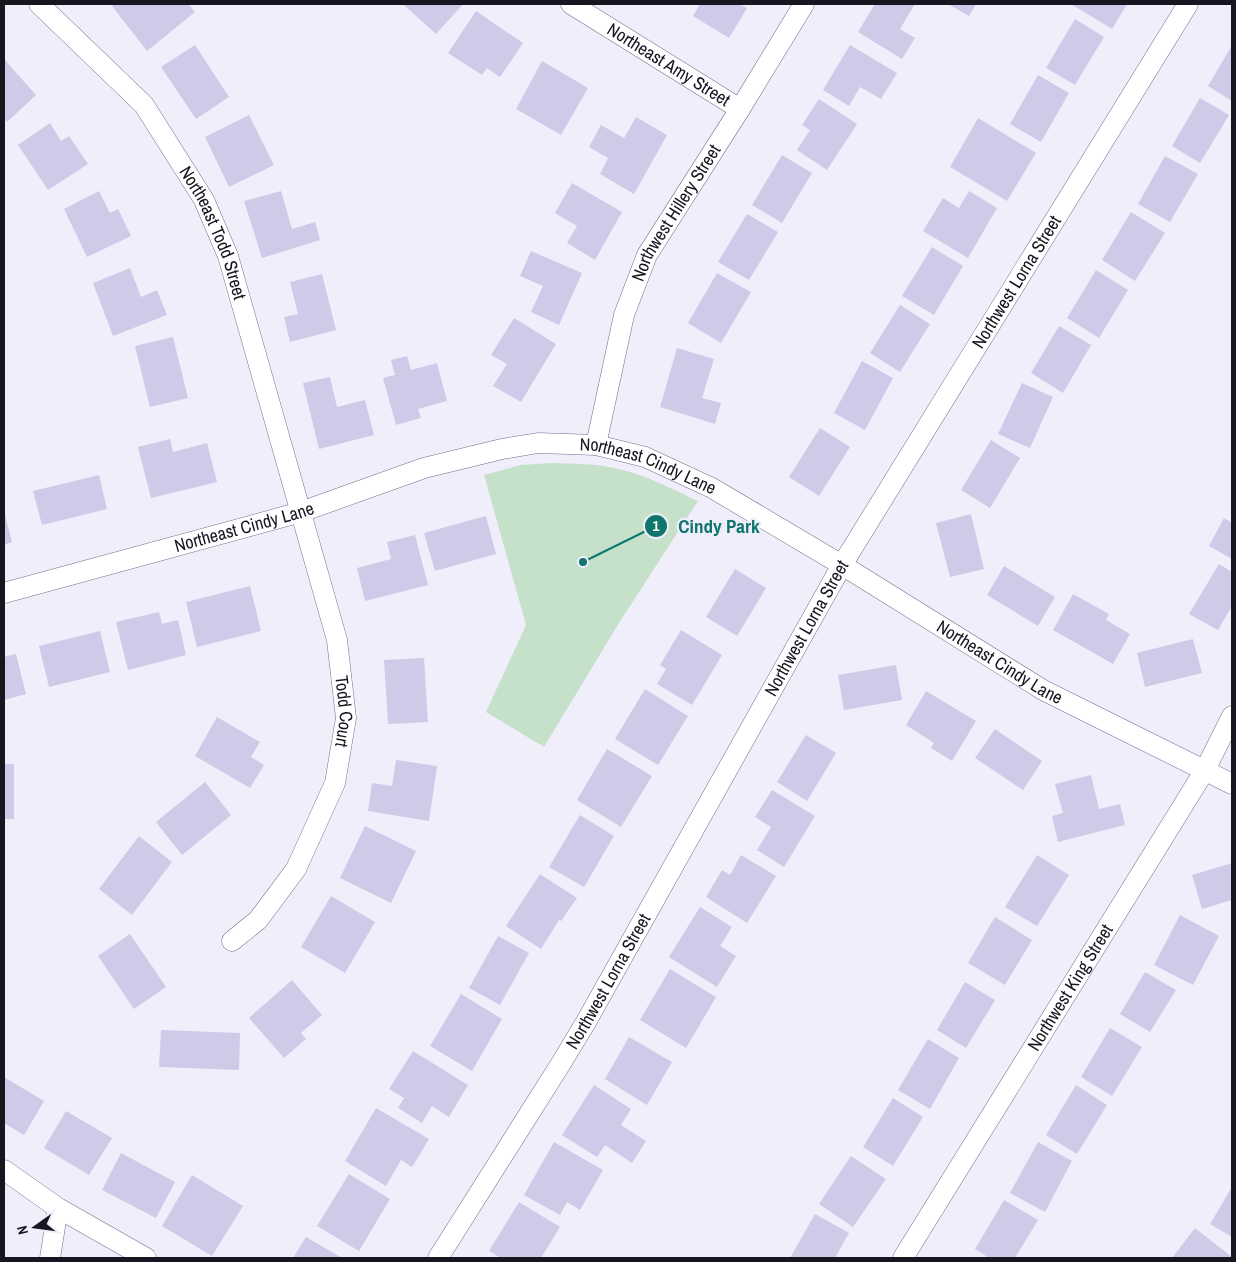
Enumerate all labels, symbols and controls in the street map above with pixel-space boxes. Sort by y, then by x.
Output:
street label: Northeast Amy Street [603,17,735,112]
street label: Northwest Hillery Street [625,139,726,285]
street label: Northeast Todd Street [174,161,253,302]
street label: Northwest Lorna Street [966,210,1067,353]
street label: Northeast Cindy Lane [579,431,720,500]
street label: Northeast Cindy Lane [171,495,317,558]
callout: Cindy Park [643,509,770,543]
text: Cindy Park [678,513,760,539]
text: 1 [653,515,660,536]
street label: Northwest Lorna Street [758,555,854,700]
street label: Northeast Cindy Lane [932,614,1067,710]
street label: Todd Court [329,674,359,749]
street label: Northwest Lorna Street [560,909,656,1053]
street label: Northwest King Street [1021,919,1119,1055]
north arrow [10,1202,60,1252]
text: N [13,1224,32,1236]

